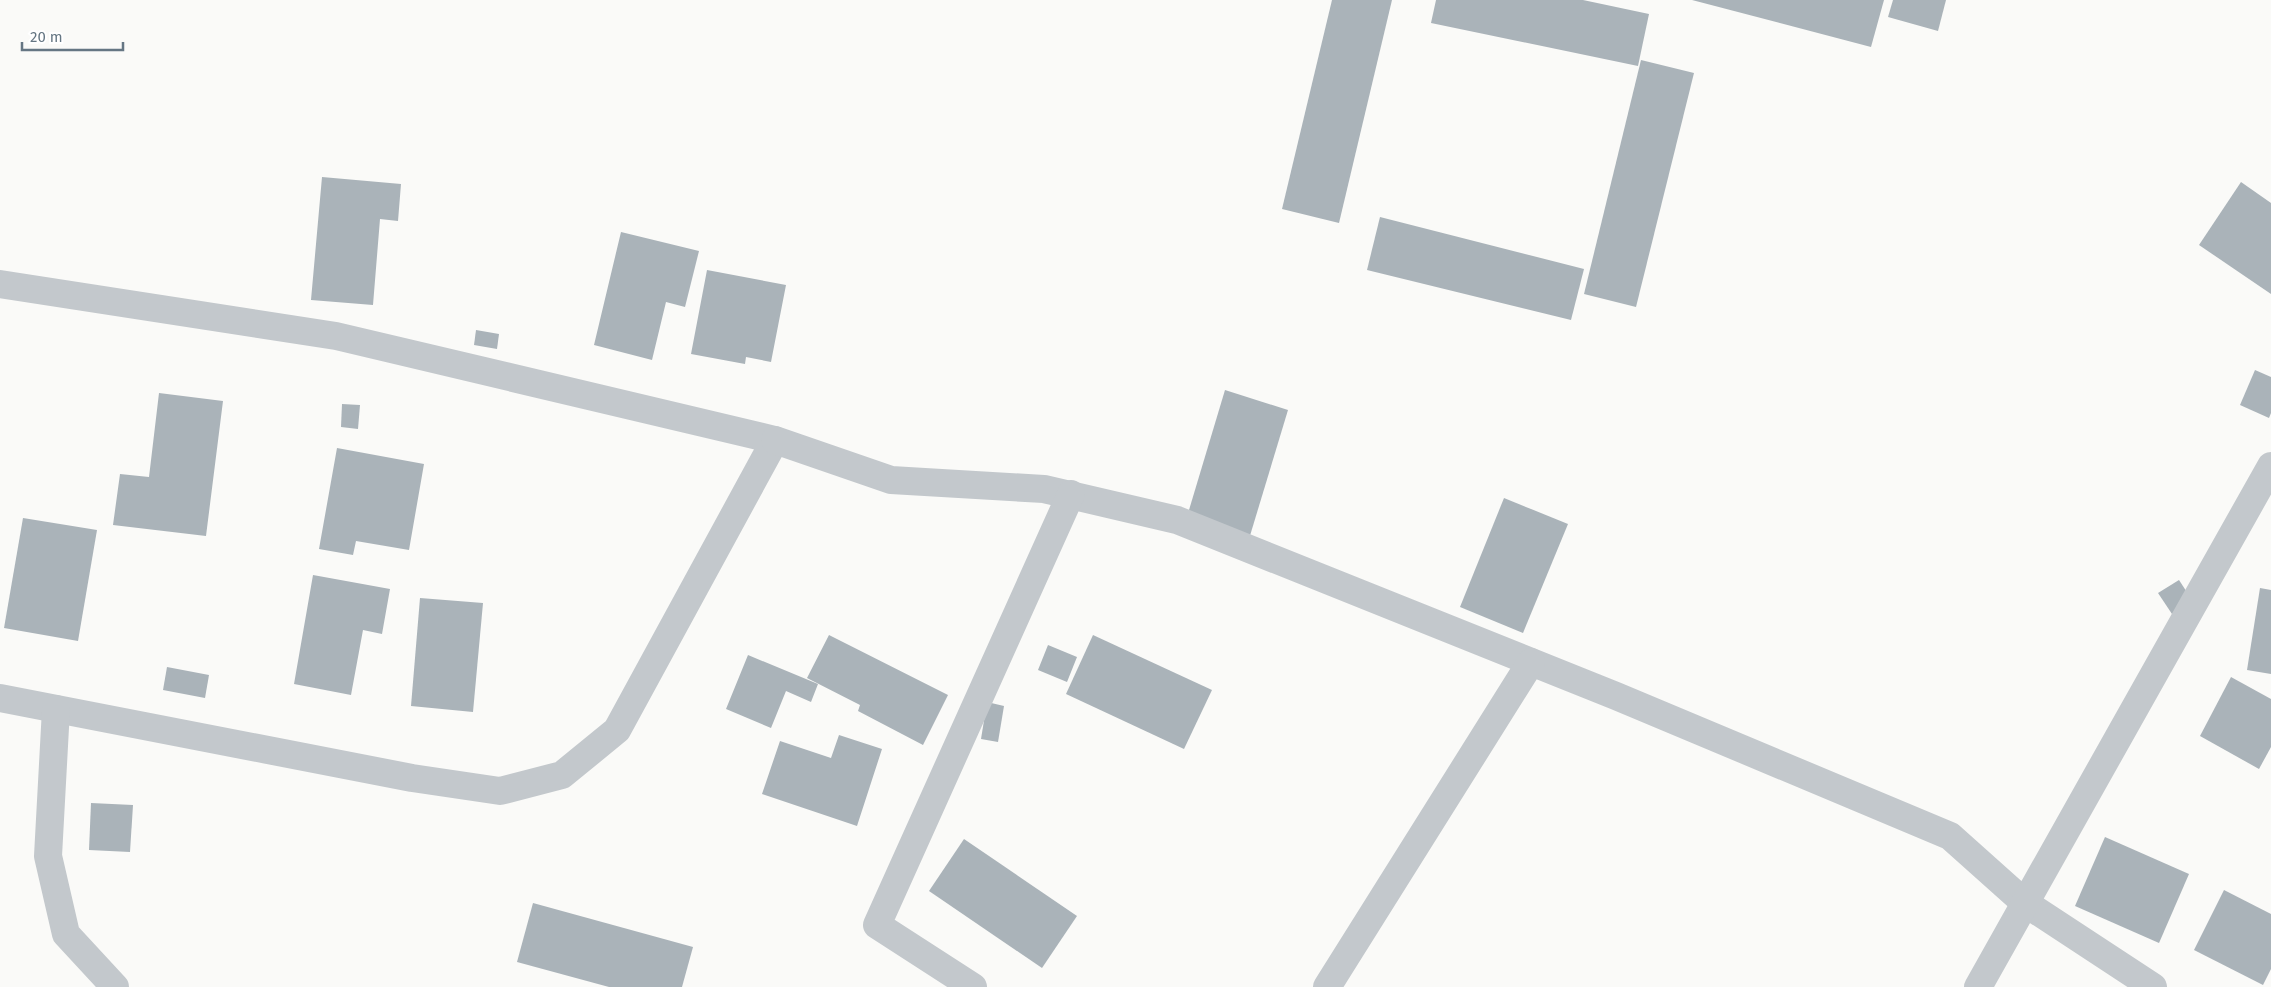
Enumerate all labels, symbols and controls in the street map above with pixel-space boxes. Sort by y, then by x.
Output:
scale bar [22,20,124,52]
text: 20 m [30,28,63,46]

